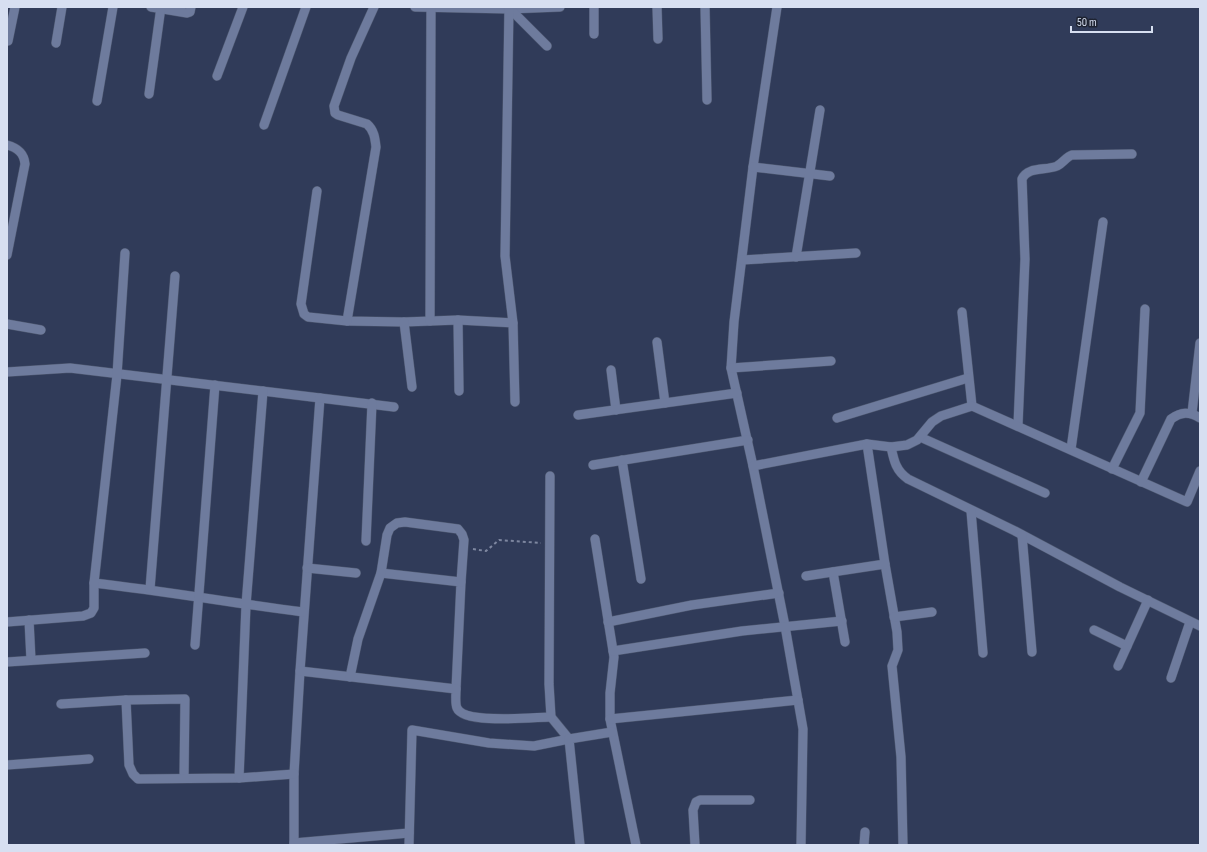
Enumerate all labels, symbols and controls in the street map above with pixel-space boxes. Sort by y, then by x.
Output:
scale bar [1071,8,1152,34]
text: 50 m [1077,15,1097,30]

